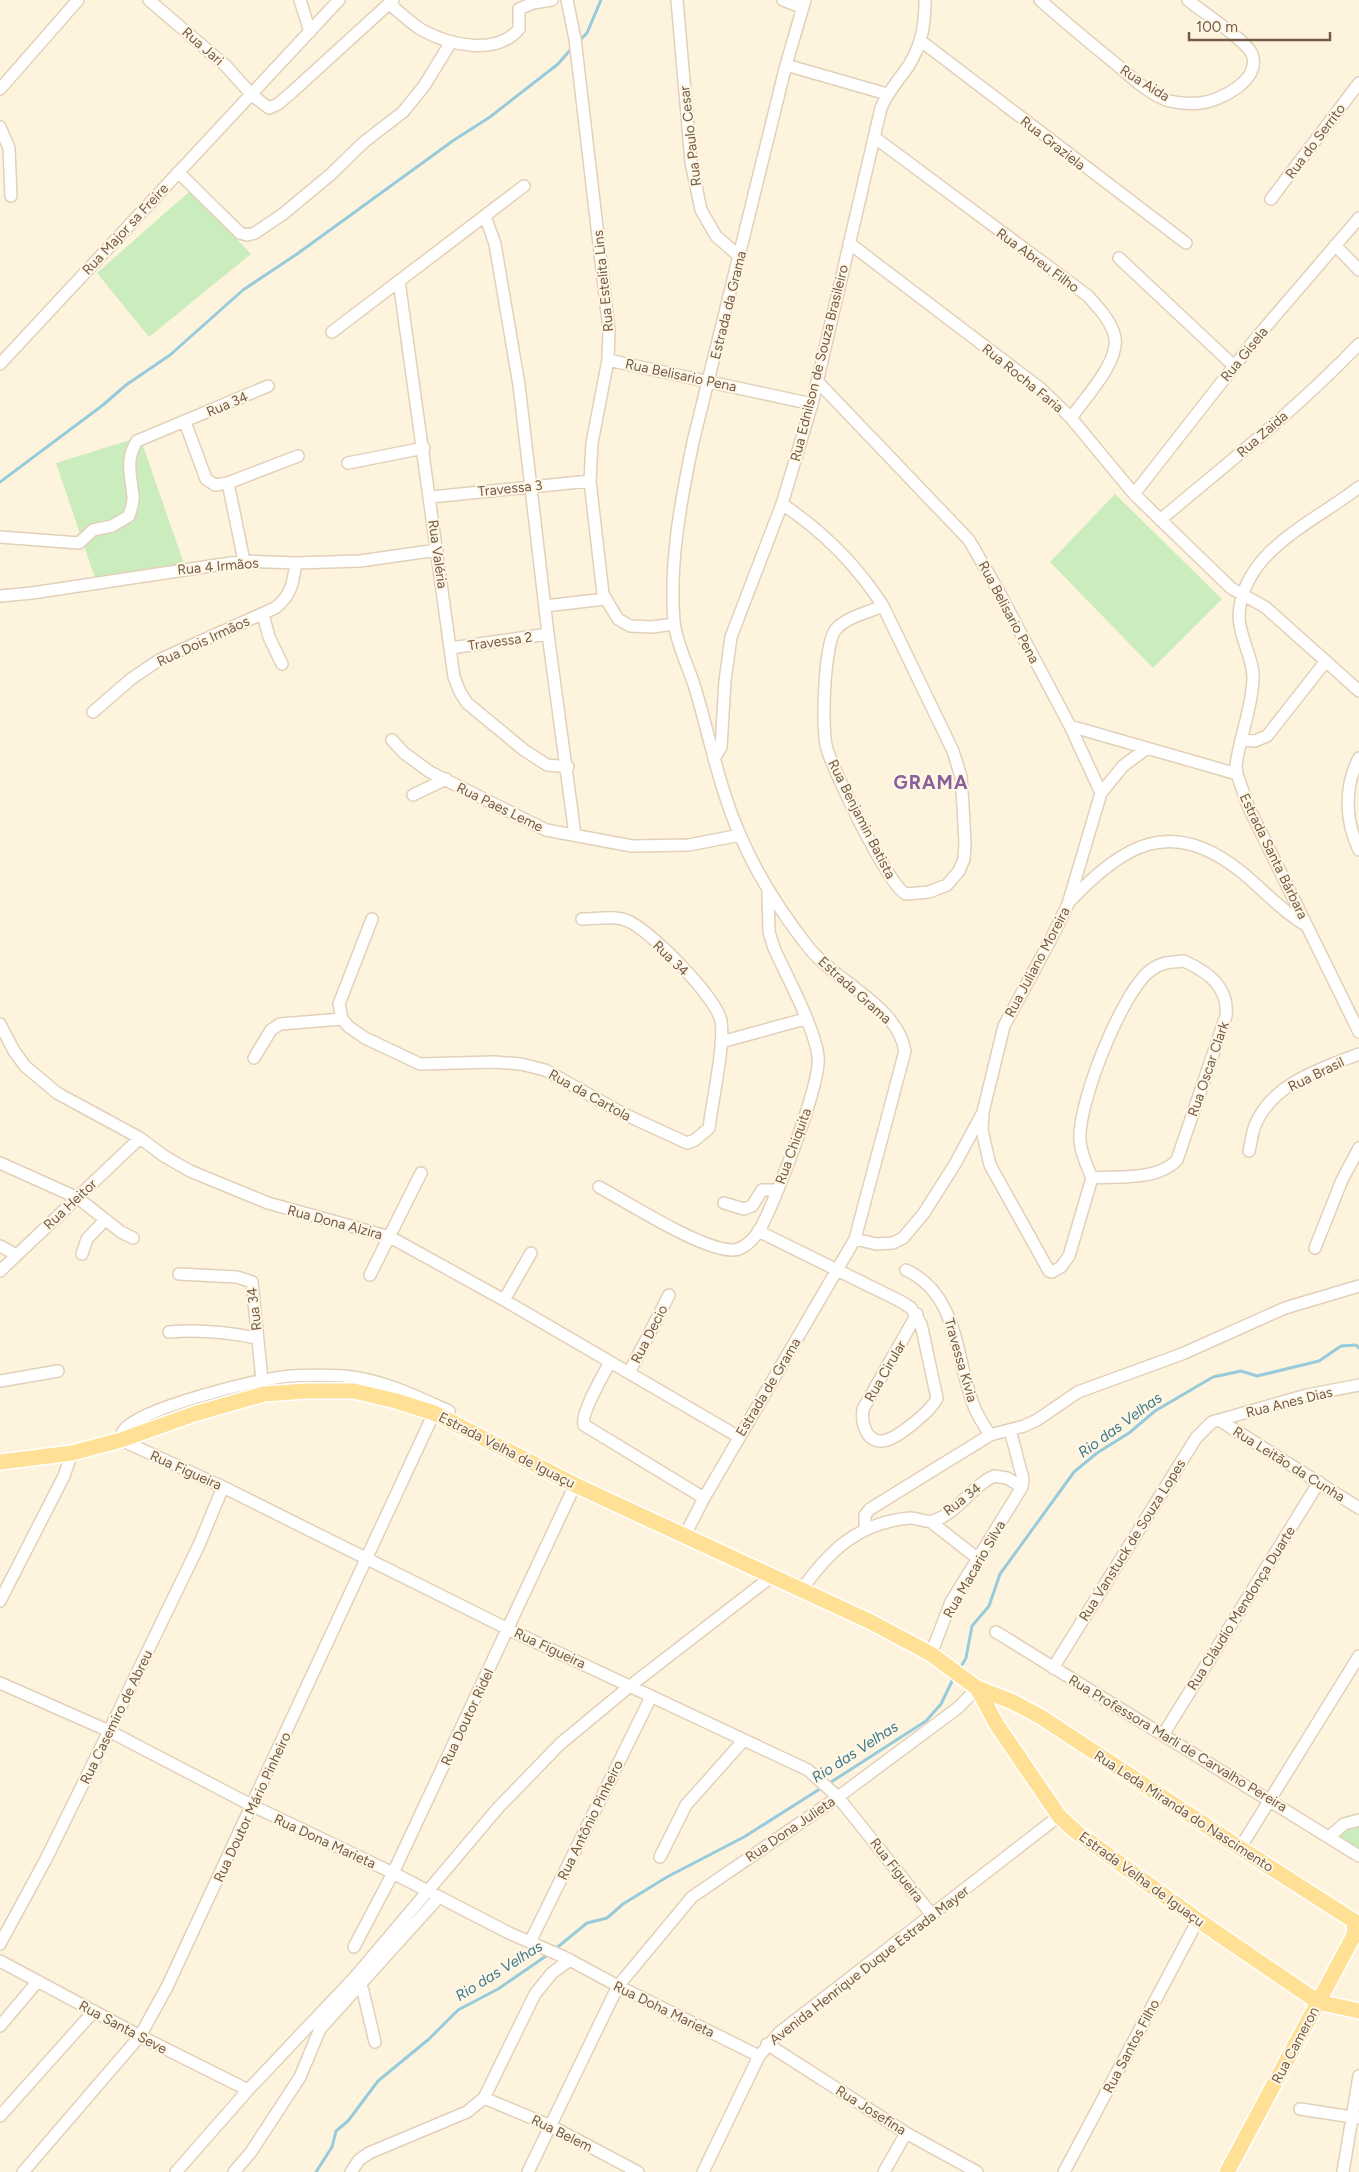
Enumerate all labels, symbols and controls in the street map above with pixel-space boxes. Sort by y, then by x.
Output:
scale bar [1189,10,1330,42]
text: 100 m [1196,18,1238,36]
street label: Rua Jari [178,24,227,69]
street label: Rua Aida [1117,62,1173,105]
street label: Rua Paulo Cesar [676,85,705,187]
street label: Rua do Serrito [1282,101,1349,182]
street label: Rua Graziela [1017,113,1089,174]
street label: Rua Major sa Freire [79,180,172,279]
street label: Rua Abreu Filho [993,225,1082,296]
street label: Rua Estelita Lins [590,229,617,333]
street label: Estrada da Grama [707,249,750,361]
street label: Rua Ednilson de Souza Brasileiro [787,263,852,463]
street label: Rua Gisela [1217,324,1272,385]
street label: Rua Rocha Faria [979,340,1067,416]
street label: Rua Belisario Pena [624,355,738,396]
street label: Rua 34 [204,388,251,421]
street label: Rua Zaida [1233,408,1291,461]
street label: Travessa 3 [477,477,543,500]
street label: Rua Valéria [424,519,451,590]
street label: Rua 4 Irmãos [177,554,259,579]
street label: Rua Belisario Pena [974,558,1043,666]
street label: Rua Dois Irmãos [154,613,252,670]
street label: Travessa 2 [467,629,533,654]
street label: Rua Benjamin Batista [824,757,899,882]
district label: GRAMA [894,771,968,794]
street label: Rua Paes Leme [454,779,546,836]
street label: Estrada Santa Bárbara [1236,791,1311,922]
street label: Rua Juliano Moreira [1001,904,1074,1020]
street label: Rua 34 [649,937,692,980]
street label: Estrada Grama [815,953,895,1028]
street label: Rua Oscar Clark [1184,1019,1233,1119]
street label: Rua Brasil [1285,1054,1347,1095]
street label: Rua da Cartola [546,1066,634,1125]
street label: Rua Chiquita [772,1106,815,1187]
street label: Rua Heitor [40,1175,101,1233]
street label: Rua Dona Alzira [285,1202,384,1243]
street label: Rua 34 [243,1286,266,1332]
street label: Rua Decio [627,1302,671,1366]
street label: Travessa Kivia [940,1316,981,1404]
street label: Estrada de Grama [732,1335,804,1439]
street label: Rua Cirular [861,1337,910,1405]
street label: Rua Anes Dias [1244,1384,1334,1421]
water label: Rio das Velhas [1075,1389,1165,1461]
street label: Estrada Velha de Iguaçu [436,1409,578,1492]
street label: Rua Leitão da Cunha [1230,1423,1348,1506]
street label: Rua Figueira [147,1447,224,1494]
street label: Rua Vanstuck de Souza Lopes [1075,1456,1189,1624]
street label: Rua 34 [940,1479,985,1519]
street label: Rua Macario Silva [940,1518,1009,1621]
street label: Rua Cláudio Mendonça Duarte [1184,1523,1299,1693]
street label: Rua Figueira [511,1625,588,1672]
street label: Rua Casemiro de Abreu [77,1647,156,1787]
street label: Rua Doutor Ridel [438,1666,497,1768]
street label: Rua Professora Marli de Carvalho Pereira [1065,1671,1290,1816]
water label: Rio das Velhas [808,1717,902,1787]
street label: Rua Doutor Mário Pinheiro [210,1730,295,1885]
street label: Rua Leda Miranda do Nascimento [1091,1747,1277,1876]
street label: Rua Antônio Pinheiro [554,1758,627,1883]
street label: Rua Dona Julieta [742,1793,838,1866]
street label: Rua Dona Marieta [271,1810,378,1872]
street label: Estrada Velha de Iguaçu [1076,1828,1208,1931]
street label: Rua Figueira [866,1835,927,1906]
street label: Avenida Henrique Duque Estrada Mayer [766,1882,973,2049]
water label: Rio das Velhas [452,1937,546,2005]
street label: Rua Doha Marieta [610,1978,717,2041]
street label: Rua Santos Filho [1100,1996,1163,2096]
street label: Rua Santa Seve [76,1997,170,2058]
street label: Rua Cameron [1268,2004,1323,2087]
street label: Rua Josefina [832,2082,909,2139]
street label: Rua Belem [528,2111,595,2156]

